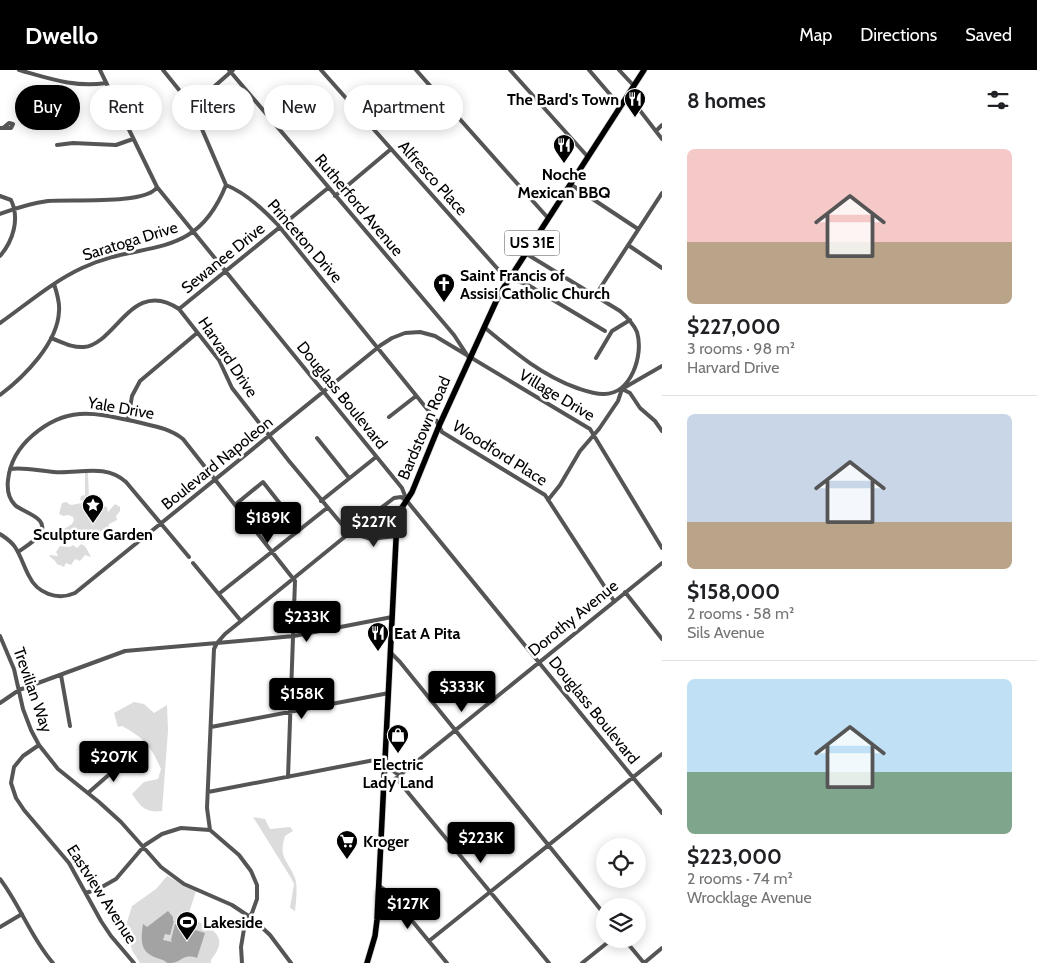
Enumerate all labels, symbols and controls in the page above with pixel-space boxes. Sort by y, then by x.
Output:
text: Dwello [25,21,98,50]
text: Map [799,24,832,46]
text: Directions [860,24,937,46]
text: Saved [965,24,1012,46]
chip: Buy [15,85,80,130]
chip: Rent [90,85,162,130]
chip: Filters [172,85,254,130]
chip: New [264,85,334,130]
chip: Apartment [344,85,463,130]
icon: filters [984,86,1012,114]
restaurant icon: The Bard's Town [623,87,647,118]
text: 8 homes [687,88,766,113]
place label: The Bard's Town [507,90,619,109]
restaurant icon: Noche Mexican BBQ [552,133,576,164]
street label: Alfresco Place [395,137,471,219]
street label: Rutherford Avenue [311,150,407,260]
place label: Noche Mexican BBQ [518,165,610,202]
icon: home [805,181,895,271]
street label: Princeton Drive [264,195,346,287]
street label: Saratoga Drive [80,217,180,265]
street label: Sewanee Drive [178,219,268,297]
road number: US 31E [504,230,560,256]
place label: Saint Francis of Assisi Catholic Church [460,266,610,303]
church icon: Saint Francis of Assisi Catholic Church [432,272,456,303]
street label: Harvard Drive [194,313,262,401]
text: $227,000 [687,314,781,339]
street label: Douglass Boulevard [293,337,391,453]
text: 3 rooms · 98 m² [687,339,795,358]
text: Harvard Drive [687,358,780,377]
street label: Village Drive [516,365,598,425]
street label: Bardstown Road [394,373,454,483]
street label: Yale Drive [85,393,156,423]
street label: Boulevard Napoleon [158,412,276,514]
street label: Woodford Place [449,416,551,490]
icon: home [805,447,895,537]
place icon: Sculpture Garden [81,493,105,524]
pin: $189K [233,502,303,544]
pin: $227K [339,506,409,548]
text: $189K [246,508,290,527]
text: $227K [352,512,396,531]
place label: Sculpture Garden [33,525,153,544]
street label: Dorothy Avenue [524,576,622,660]
text: $158,000 [687,579,780,604]
pin: $233K [272,600,342,643]
text: 2 rooms · 58 m² [687,604,794,623]
text: $233K [284,607,330,626]
restaurant icon: Eat A Pita [366,621,390,652]
text: Sils Avenue [687,623,764,642]
place label: Eat A Pita [394,624,460,643]
street label: Trevilian Way [10,645,56,735]
street label: Douglass Boulevard [545,652,643,768]
pin: $333K [427,670,497,713]
text: $333K [439,677,485,696]
pin: $158K [267,678,337,720]
text: $158K [280,684,324,703]
icon: home [805,712,895,802]
shop icon: Electric Lady Land [386,723,410,754]
pin: $207K [79,740,149,783]
text: $207K [90,747,138,766]
place label: Electric Lady Land [362,755,434,792]
pin: $223K [446,822,516,864]
text: $223K [459,828,503,847]
supermarket icon: Kroger [335,829,359,860]
place label: Kroger [363,832,409,851]
map controls [596,838,646,948]
button: locate [596,838,646,888]
street label: Eastview Avenue [63,841,141,947]
text: $223,000 [687,844,782,869]
text: 2 rooms · 74 m² [687,869,793,888]
pin: $127K [373,888,443,930]
text: Wrocklage Avenue [687,888,812,907]
text: $127K [387,894,429,913]
button: layers [596,898,646,948]
sports icon: Lakeside [175,910,199,941]
place label: Lakeside [203,913,263,932]

